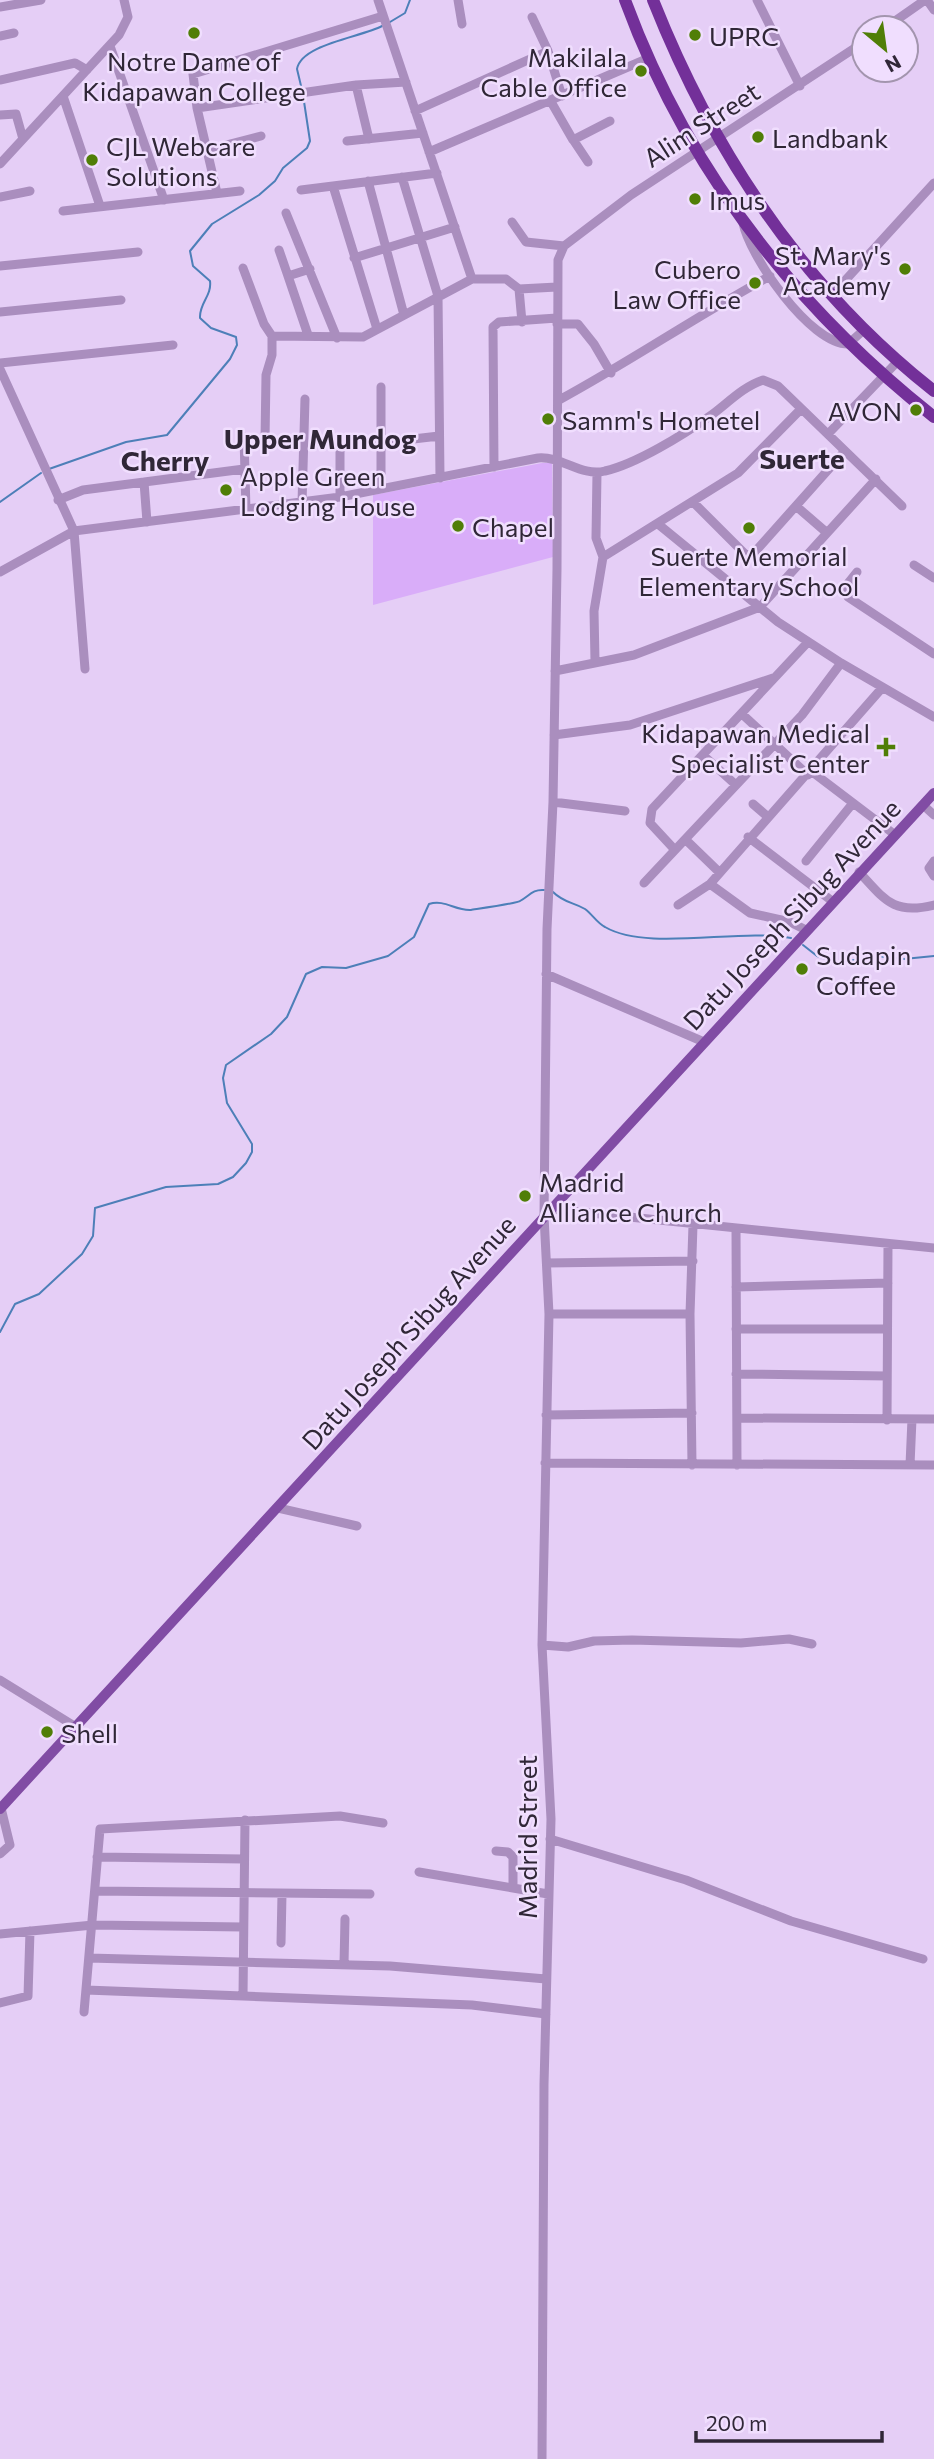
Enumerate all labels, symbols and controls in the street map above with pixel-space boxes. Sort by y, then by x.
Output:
north arrow [850,14,920,84]
place label: UPRC [709,20,779,51]
marker: Notre Dame of Kidapawan College [186,25,202,41]
marker: UPRC [687,27,703,43]
place label: Makilala Cable Office [480,41,627,102]
place label: Notre Dame of Kidapawan College [82,45,306,106]
text: N [882,51,905,78]
marker: Makilala Cable Office [633,63,649,79]
street label: Alim Street [637,75,765,173]
place label: Landbank [772,122,888,153]
marker: Landbank [750,129,766,145]
place label: CJL Webcare Solutions [106,130,255,191]
marker: CJL Webcare Solutions [84,152,100,168]
place label: Imus [709,184,765,215]
marker: Imus [687,191,703,207]
place label: St. Mary's Academy [775,239,891,300]
place label: Cubero Law Office [613,253,741,314]
marker: St. Mary's Academy [897,261,913,277]
marker: Cubero Law Office [747,275,763,291]
place label: AVON [828,395,902,426]
marker: AVON [908,402,924,418]
place label: Samm's Hometel [562,404,760,435]
marker: Samm's Hometel [540,411,556,427]
district label: Upper Mundog [224,421,416,455]
district label: Suerte [759,441,845,475]
district label: Cherry [121,443,209,477]
place label: Apple Green Lodging House [240,460,415,521]
marker: Apple Green Lodging House [218,482,234,498]
place label: Chapel [472,511,554,542]
marker: Chapel [450,518,466,534]
marker: Suerte Memorial Elementary School [741,520,757,536]
place label: Suerte Memorial Elementary School [639,540,859,601]
place label: Kidapawan Medical Specialist Center [641,717,870,778]
marker: Kidapawan Medical Specialist Center [876,737,896,757]
street label: Datu Joseph Sibug Avenue [676,792,906,1036]
place label: Sudapin Coffee [816,939,911,1000]
marker: Sudapin Coffee [794,961,810,977]
place label: Madrid Alliance Church [539,1166,722,1227]
marker: Madrid Alliance Church [517,1188,533,1204]
street label: Datu Joseph Sibug Avenue [295,1209,521,1455]
place label: Shell [61,1717,118,1748]
marker: Shell [39,1724,55,1740]
street label: Madrid Street [511,1755,542,1919]
scale bar [696,2400,881,2444]
text: 200 m [706,2410,767,2435]

